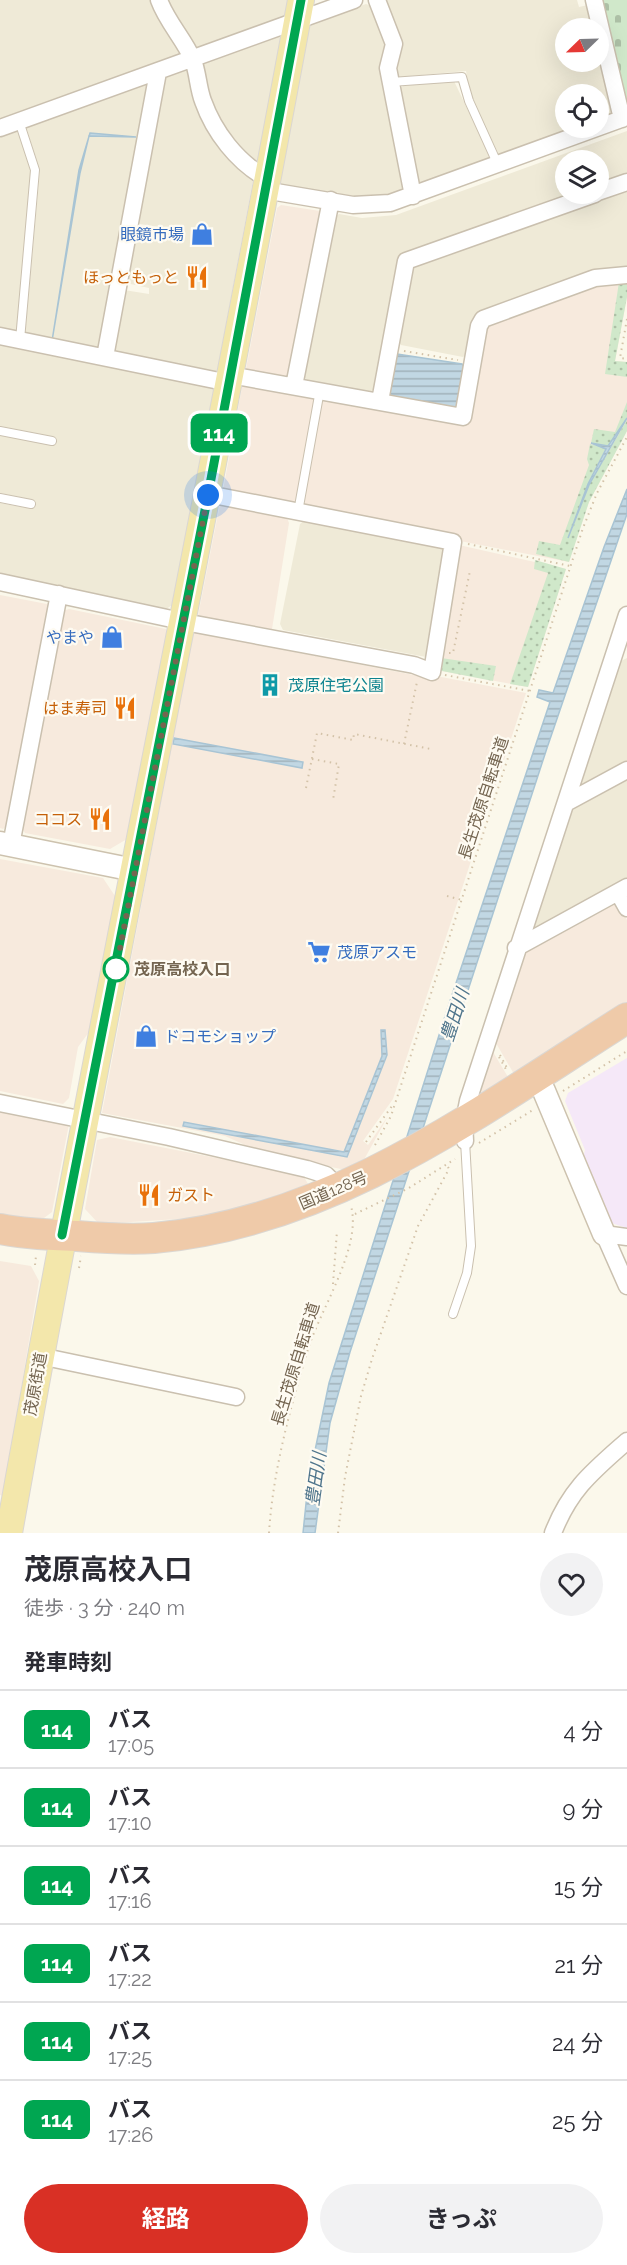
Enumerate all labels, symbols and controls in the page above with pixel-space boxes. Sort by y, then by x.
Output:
north arrow [555,18,609,72]
map controls [555,18,609,204]
button: locate [555,84,609,138]
button: layers [555,150,609,204]
shop icon: 眼鏡市場 [189,221,215,247]
place label: 眼鏡市場 [120,225,184,244]
restaurant icon: ほっともっと [184,264,210,290]
place label: ほっともっと [83,268,179,287]
line badge: 114 [184,414,254,452]
text: 114 [203,421,235,446]
your location [193,480,223,510]
shop icon: やまや [99,624,125,650]
place label: やまや [46,628,94,647]
building icon: 茂原住宅公園 [257,672,283,698]
place label: 茂原住宅公園 [288,676,384,695]
restaurant icon: はま寿司 [112,695,138,721]
place label: はま寿司 [43,699,107,718]
street label: 長生茂原自転車道 [455,734,512,862]
restaurant icon: ココス [87,806,113,832]
place label: ココス [34,810,82,829]
supermarket icon: 茂原アスモ [306,939,332,965]
place label: 茂原アスモ [337,943,417,962]
marker: 茂原高校入口 [103,956,129,982]
place label: 茂原高校入口 [134,960,230,979]
water label: 豊田川 [436,984,473,1044]
shop icon: ドコモショップ [133,1023,159,1049]
place label: ドコモショップ [164,1027,276,1046]
street label: 国道128号 [296,1168,370,1213]
restaurant icon: ガスト [136,1182,162,1208]
place label: ガスト [167,1186,215,1205]
street label: 長生茂原自転車道 [268,1300,323,1428]
street label: 茂原街道 [21,1351,50,1417]
water label: 豊田川 [301,1449,330,1507]
text: 茂原高校入口 [24,1553,192,1586]
button: heart [540,1553,603,1616]
text: 徒歩 · 3 分 · 240 m [24,1596,185,1620]
text: 発車時刻 [24,1649,112,1675]
text: バス [108,1706,152,1732]
text: 114 [41,1717,73,1742]
text: 4 分 [563,1718,603,1744]
text: 17:05 [108,1733,154,1757]
text: バス [108,1784,152,1810]
text: 114 [41,1795,73,1820]
text: 9 分 [562,1796,603,1822]
text: 17:10 [108,1811,152,1835]
text: バス [108,1862,152,1888]
text: 114 [41,1873,73,1898]
text: 15 分 [554,1874,603,1900]
text: 17:16 [108,1889,152,1913]
text: バス [108,1940,152,1966]
text: 114 [41,1951,73,1976]
text: 21 分 [555,1952,603,1978]
text: 17:22 [108,1967,152,1991]
text: バス [108,2018,152,2044]
text: 114 [41,2029,73,2054]
text: 24 分 [552,2030,603,2056]
text: 17:25 [108,2045,152,2069]
text: バス [108,2096,152,2122]
text: 114 [41,2107,73,2132]
text: 25 分 [552,2108,603,2134]
text: 17:26 [108,2123,153,2147]
button: 経路 [24,2184,308,2253]
button: きっぷ [320,2184,603,2253]

